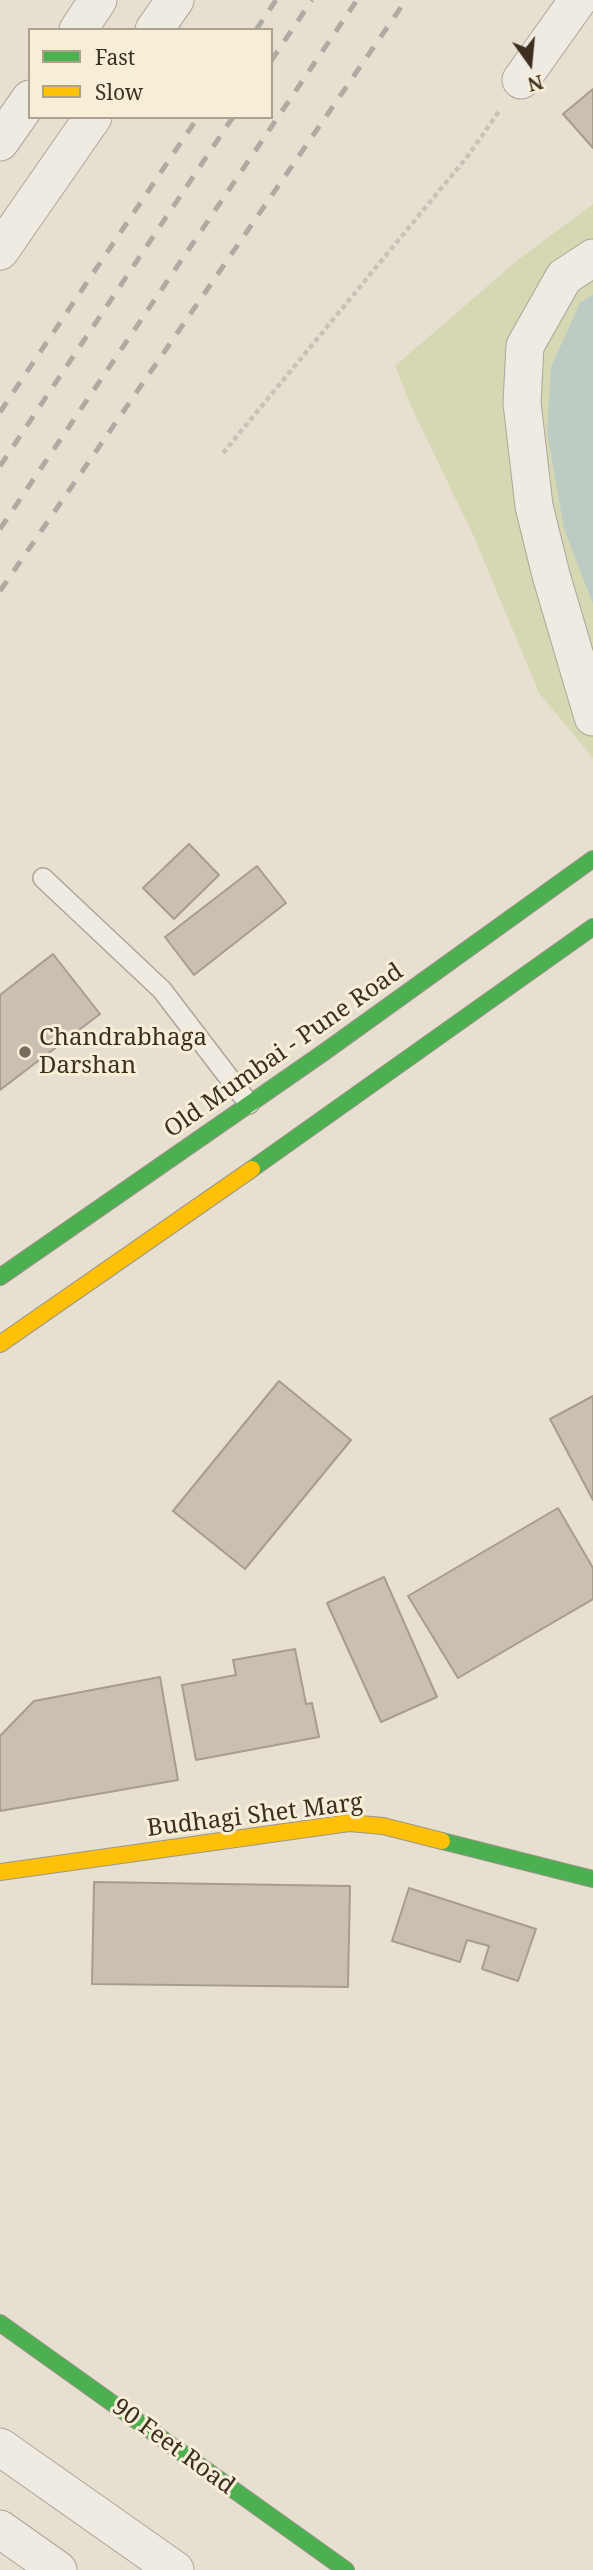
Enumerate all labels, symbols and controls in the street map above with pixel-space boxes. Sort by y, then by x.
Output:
legend [28,28,273,119]
north arrow [495,28,565,98]
text: Fast [95,43,135,71]
text: N [525,69,546,98]
text: Slow [95,78,143,106]
street label: Old Mumbai - Pune Road [159,958,409,1144]
place label: Chandrabhaga Darshan [39,1024,207,1080]
marker: Chandrabhaga Darshan [17,1044,33,1060]
street label: Budhagi Shet Marg [145,1788,365,1844]
street label: 90 Feet Road [106,2393,240,2501]

